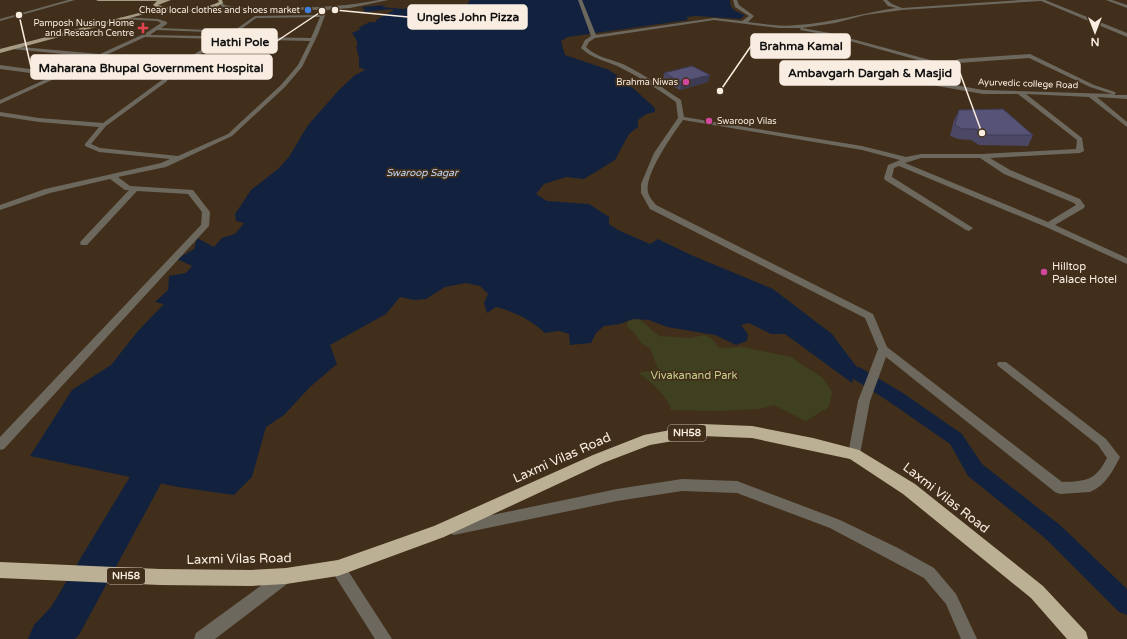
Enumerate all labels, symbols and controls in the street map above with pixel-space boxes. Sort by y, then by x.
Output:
place label: Cheap local clothes and shoes market [139,5,301,16]
marker: Cheap local clothes and shoes market [303,5,313,15]
callout: Ungles John Pizza [408,5,527,29]
text: Ungles John Pizza [417,10,520,25]
north arrow [1075,12,1115,52]
place label: Pamposh Nusing Home and Research Centre [33,18,134,39]
marker: Pamposh Nusing Home and Research Centre [137,22,149,34]
callout: Hathi Pole [202,29,277,53]
callout: Brahma Kamal [751,34,850,58]
text: Hathi Pole [211,35,270,49]
text: N [1091,35,1099,48]
text: Brahma Kamal [759,39,843,53]
callout: Maharana Bhupal Government Hospital [31,55,272,79]
text: Maharana Bhupal Government Hospital [39,61,263,76]
callout: Ambavgarh Dargah & Masjid [780,61,960,85]
text: Ambavgarh Dargah & Masjid [788,66,952,81]
place label: Brahma Niwas [616,77,678,88]
marker: Brahma Niwas [681,77,691,87]
street label: Ayurvedic college Road [978,77,1078,91]
marker: Swaroop Vilas [704,116,714,126]
place label: Swaroop Vilas [717,116,777,127]
water label: Swaroop Sagar [386,167,459,179]
place label: Hilltop Palace Hotel [1052,260,1117,286]
marker: Hilltop Palace Hotel [1039,267,1049,277]
park label: Vivakanand Park [650,369,738,382]
road number: NH58 [668,425,706,441]
street label: Laxmi Vilas Road [511,429,613,487]
street label: Laxmi Vilas Road [900,459,992,537]
street label: Laxmi Vilas Road [186,550,292,568]
road number: NH58 [107,568,145,584]

